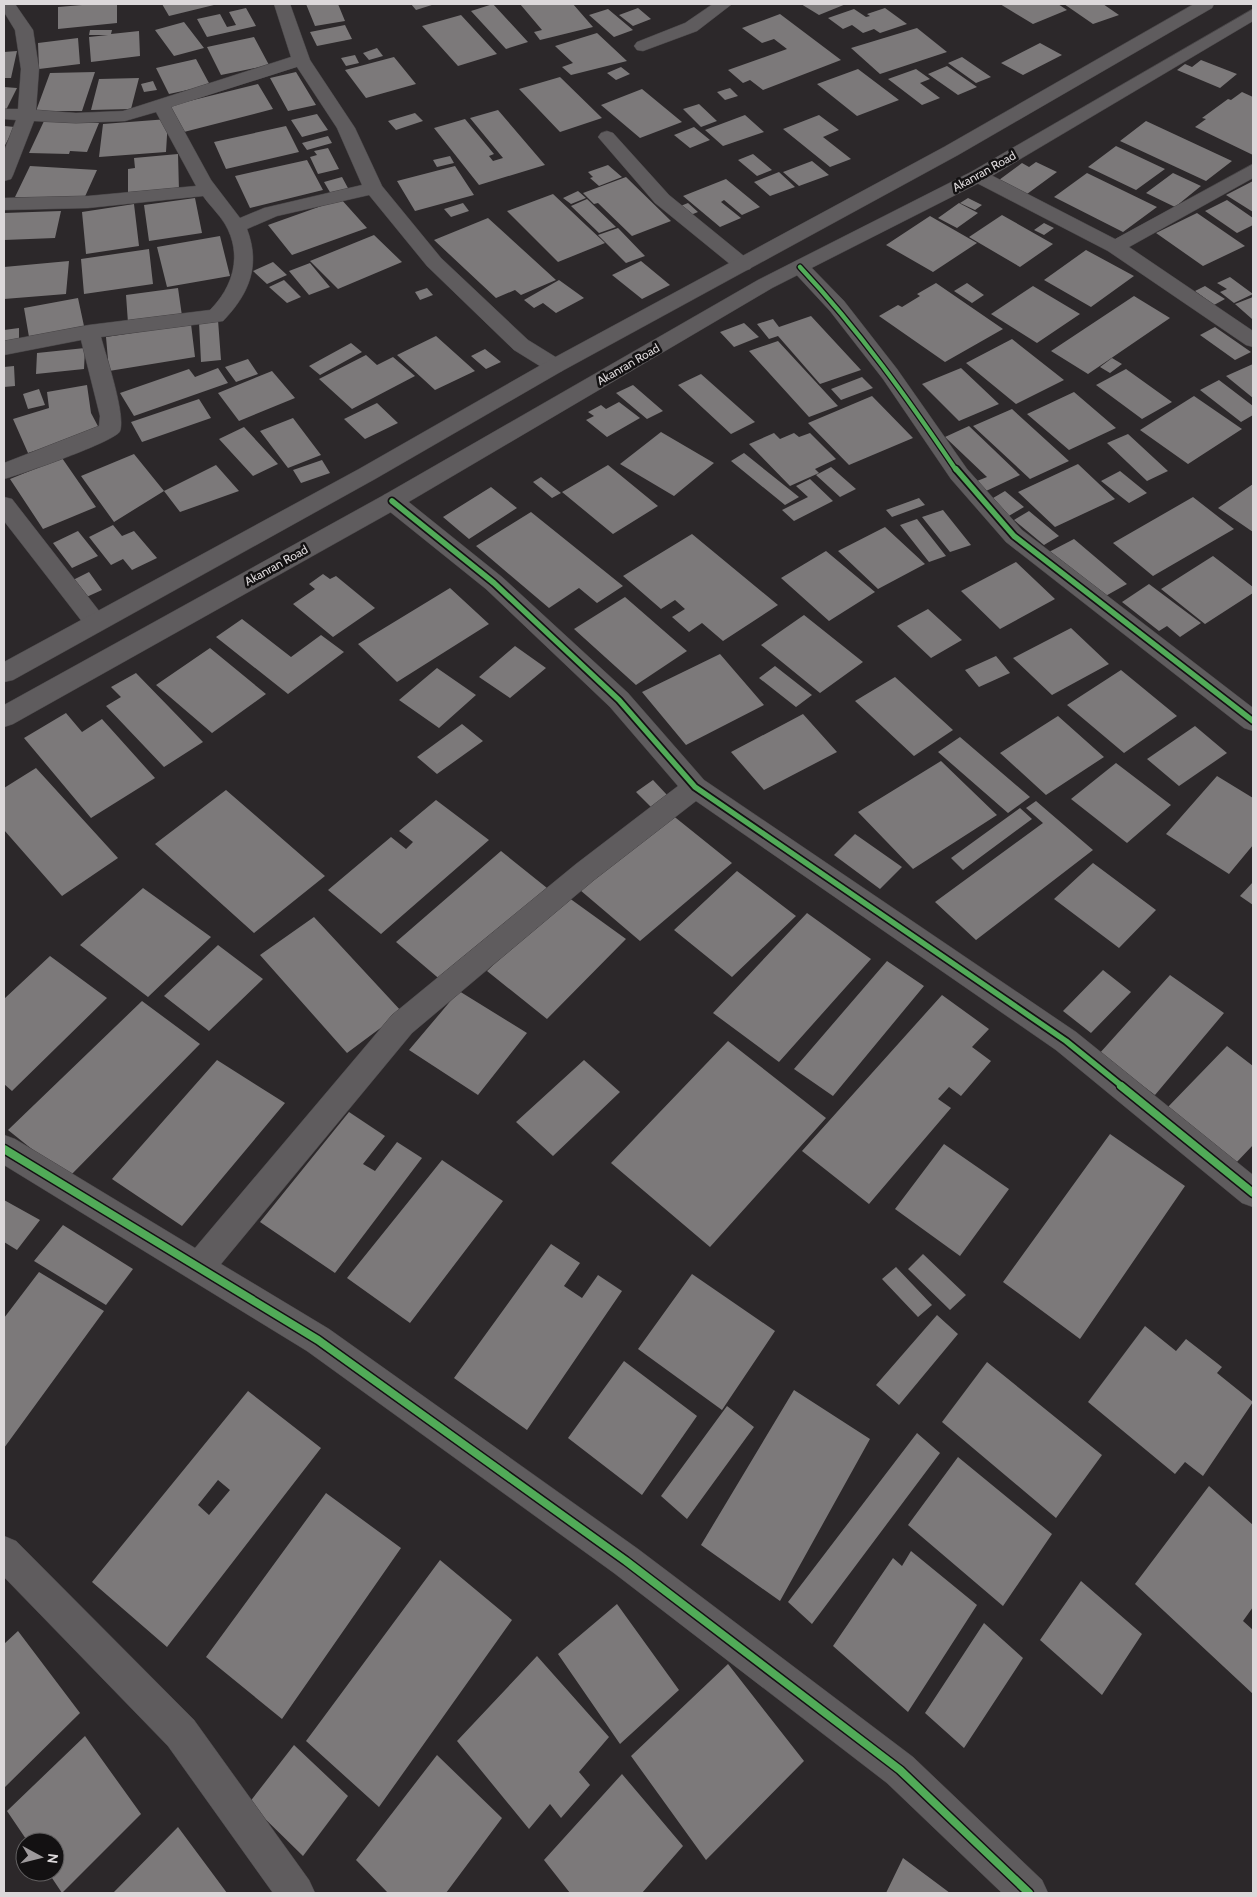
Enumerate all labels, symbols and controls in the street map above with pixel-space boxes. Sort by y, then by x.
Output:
street label: Akanran Road [950,147,1018,195]
street label: Akanran Road [594,340,662,388]
street label: Akanran Road [242,541,310,589]
north arrow [15,1832,65,1882]
text: N [43,1853,62,1865]

